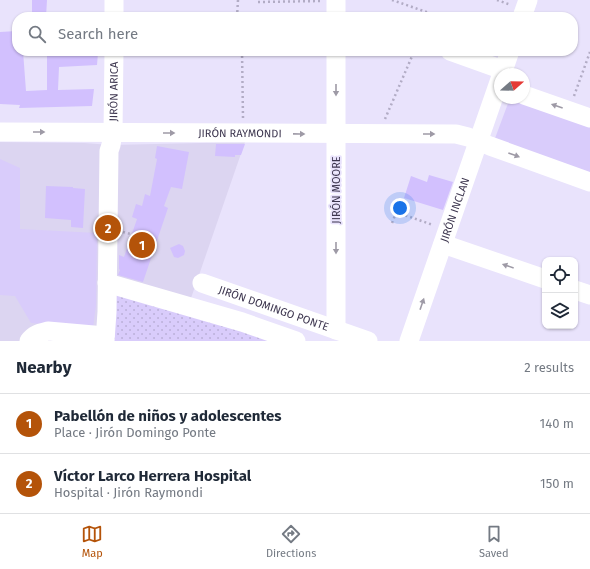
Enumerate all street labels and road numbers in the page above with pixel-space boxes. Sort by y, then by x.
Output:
street label: JIRÓN ARICA [106,61,121,122]
street label: JIRÓN RAYMONDI [198,126,282,140]
street label: JIRÓN MOORE [329,156,343,224]
street label: JIRÓN INCLAN [438,176,472,244]
street label: JIRÓN DOMINGO PONTE [217,283,331,334]

